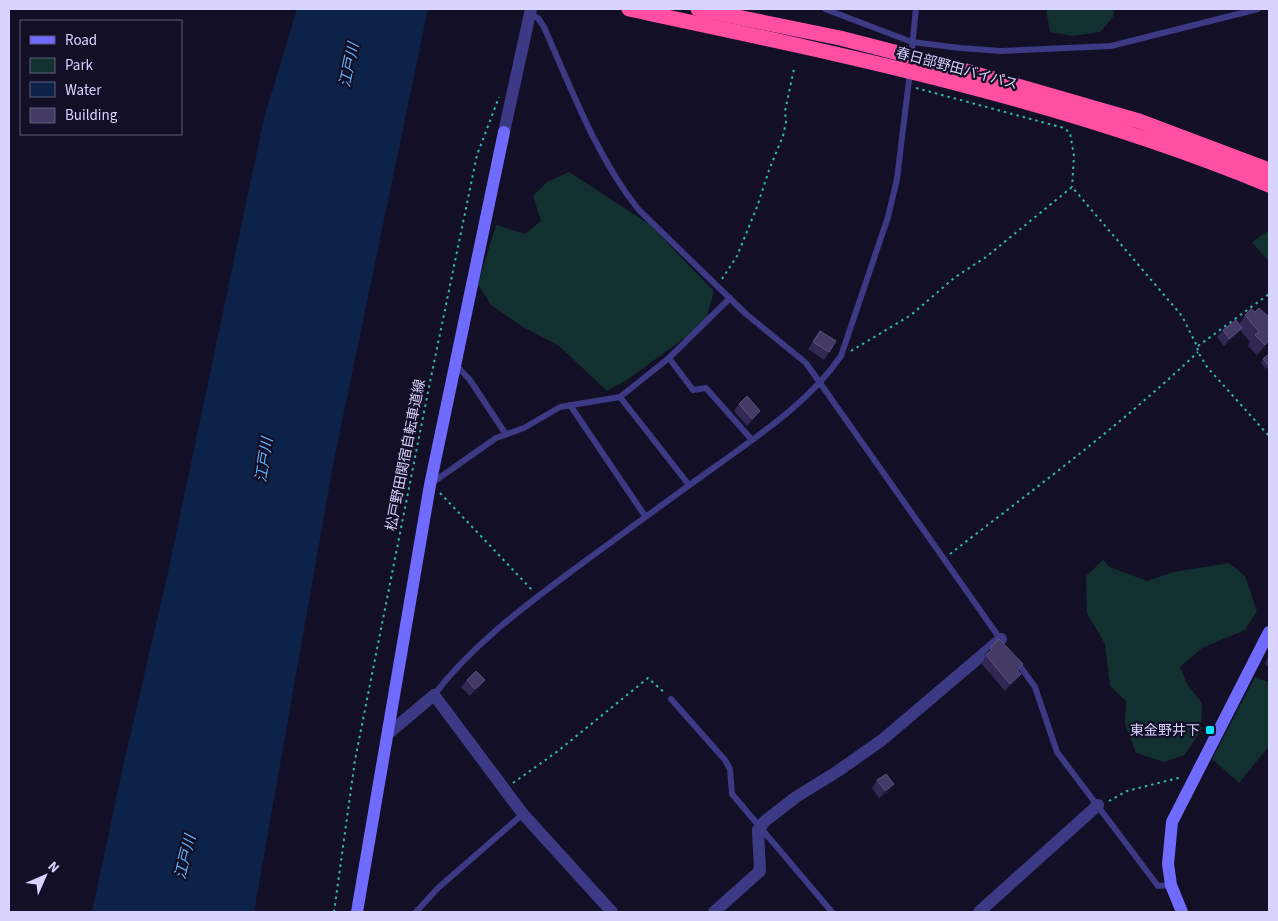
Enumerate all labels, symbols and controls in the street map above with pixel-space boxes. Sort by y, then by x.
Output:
legend [20,20,182,135]
text: Road [65,30,97,51]
water label: 江戸川 [335,39,365,89]
street label: 春日部野田バイパス [893,43,1020,95]
text: Park [65,55,94,76]
text: Water [65,80,102,101]
text: Building [65,105,118,126]
street label: 松戸野田関宿自転車道線 [381,378,430,533]
water label: 江戸川 [251,434,279,484]
place label: 東金野井下 [1130,721,1200,741]
marker: 東金野井下 [1204,724,1216,736]
water label: 江戸川 [170,831,202,882]
north arrow [20,851,70,901]
text: N [43,857,64,878]

